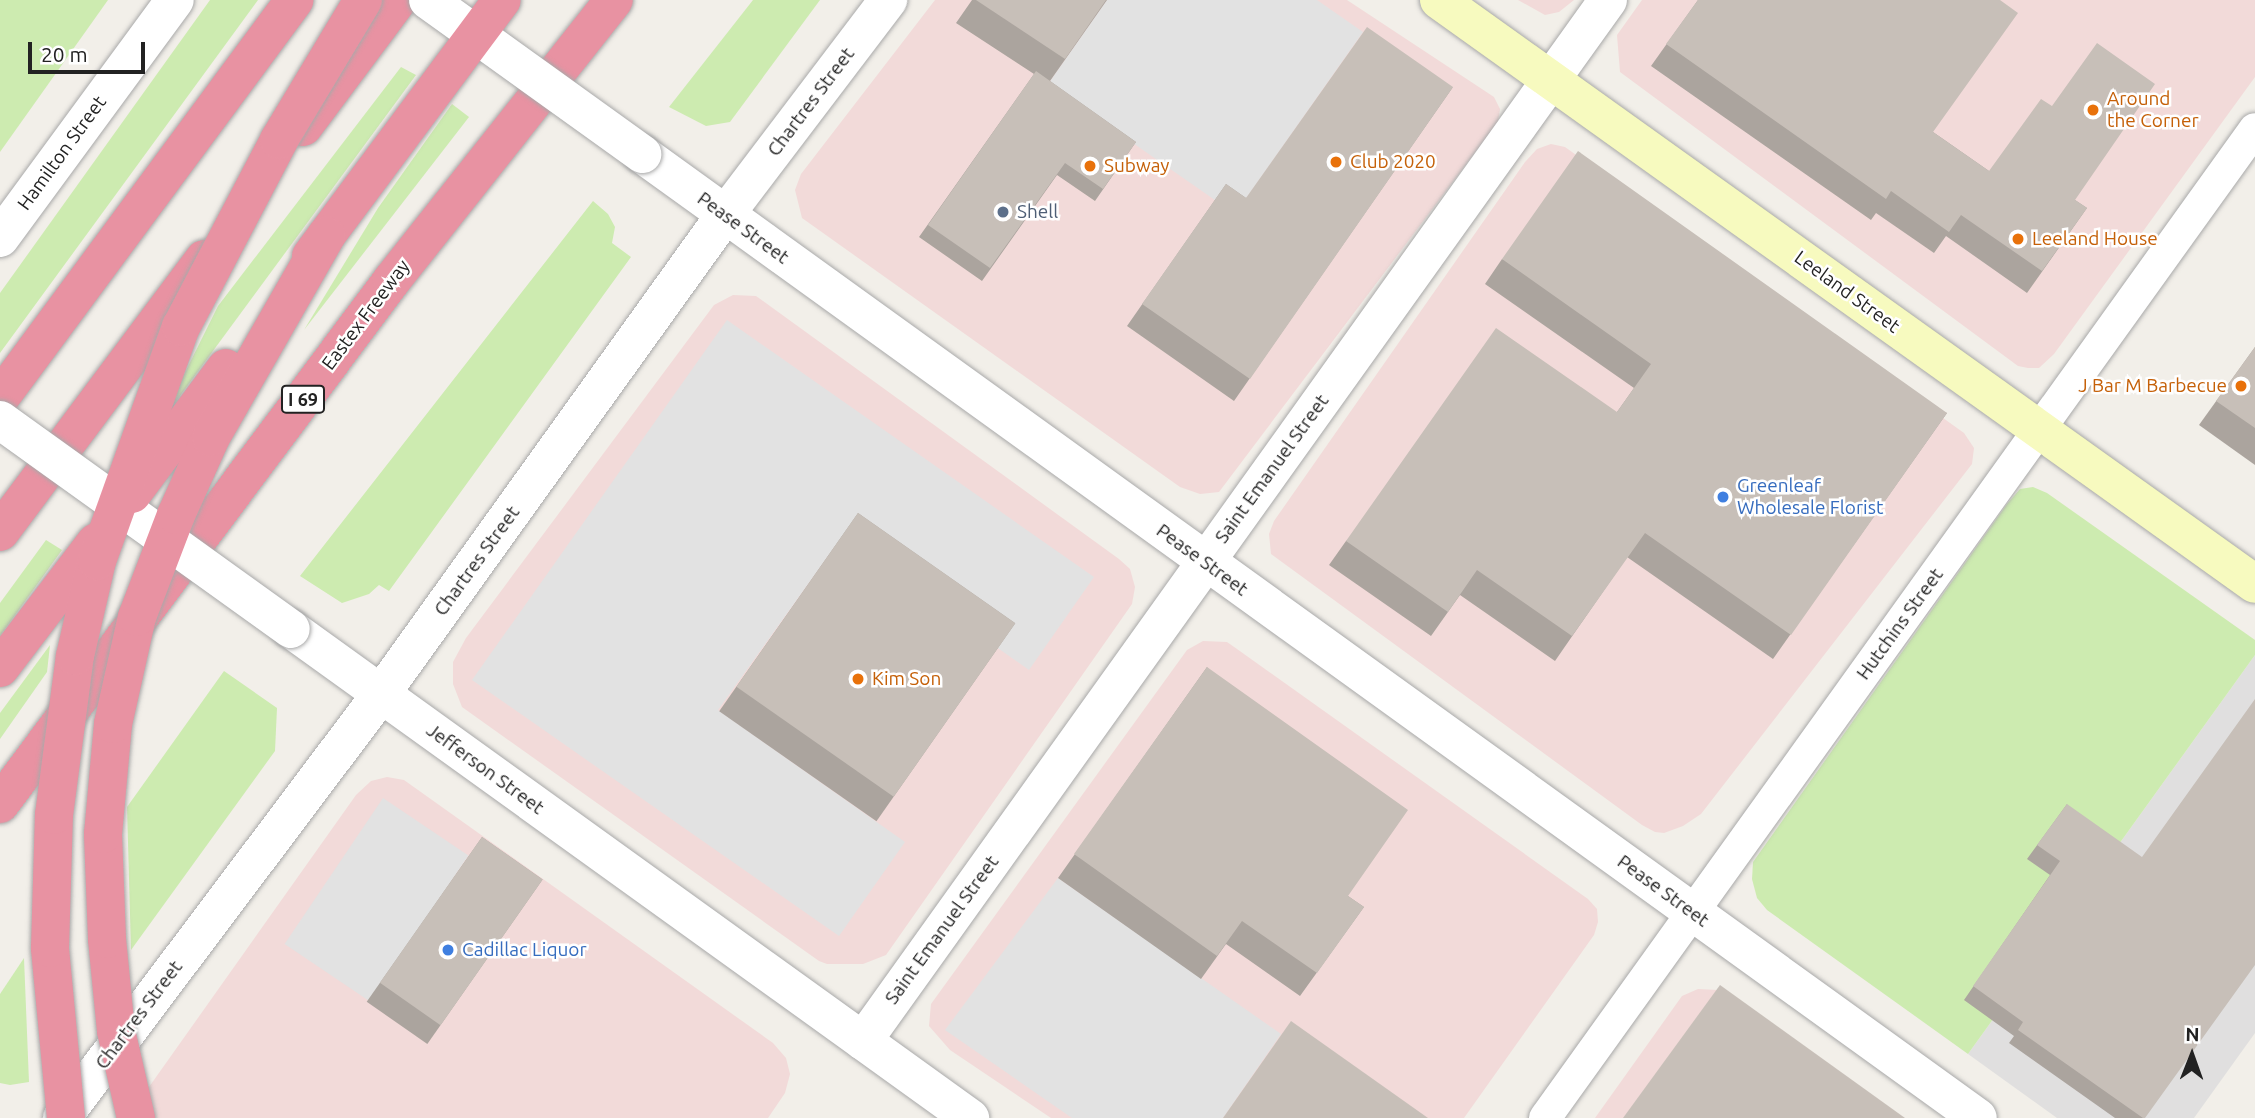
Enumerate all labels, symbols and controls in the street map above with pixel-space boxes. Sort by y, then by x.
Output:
scale bar [32,28,149,72]
text: 20 m [41,42,88,66]
street label: Chartres Street [763,43,859,161]
place label: Around the Corner [2107,88,2199,132]
street label: Hamilton Street [13,91,111,215]
marker: Around the Corner [2085,102,2101,118]
place label: Club 2020 [1350,151,1436,173]
marker: Club 2020 [1328,154,1344,170]
place label: Subway [1104,155,1170,177]
marker: Subway [1082,158,1098,174]
street label: Pease Street [693,187,793,269]
place label: Shell [1017,201,1058,223]
marker: Shell [995,204,1011,220]
place label: Leeland House [2032,228,2158,250]
marker: Leeland House [2010,231,2026,247]
street label: Leeland Street [1790,246,1904,338]
street label: Eastex Freeway [317,255,415,375]
place label: J Bar M Barbecue [2078,375,2227,397]
marker: J Bar M Barbecue [2233,378,2249,394]
road number: I 69 [280,384,326,414]
street label: Saint Emanuel Street [1210,390,1334,548]
place label: Greenleaf Wholesale Florist [1737,475,1883,519]
marker: Greenleaf Wholesale Florist [1715,489,1731,505]
street label: Chartres Street [429,502,525,620]
street label: Pease Street [1152,519,1252,601]
street label: Hutchins Street [1852,564,1948,684]
place label: Kim Son [872,668,941,690]
marker: Kim Son [850,671,866,687]
street label: Jefferson Street [422,719,548,819]
street label: Pease Street [1613,850,1713,932]
street label: Saint Emanuel Street [880,851,1004,1009]
place label: Cadillac Liquor [462,939,587,961]
marker: Cadillac Liquor [440,942,456,958]
street label: Chartres Street [91,956,187,1074]
north arrow [2157,1020,2227,1090]
text: N [2185,1023,2200,1045]

